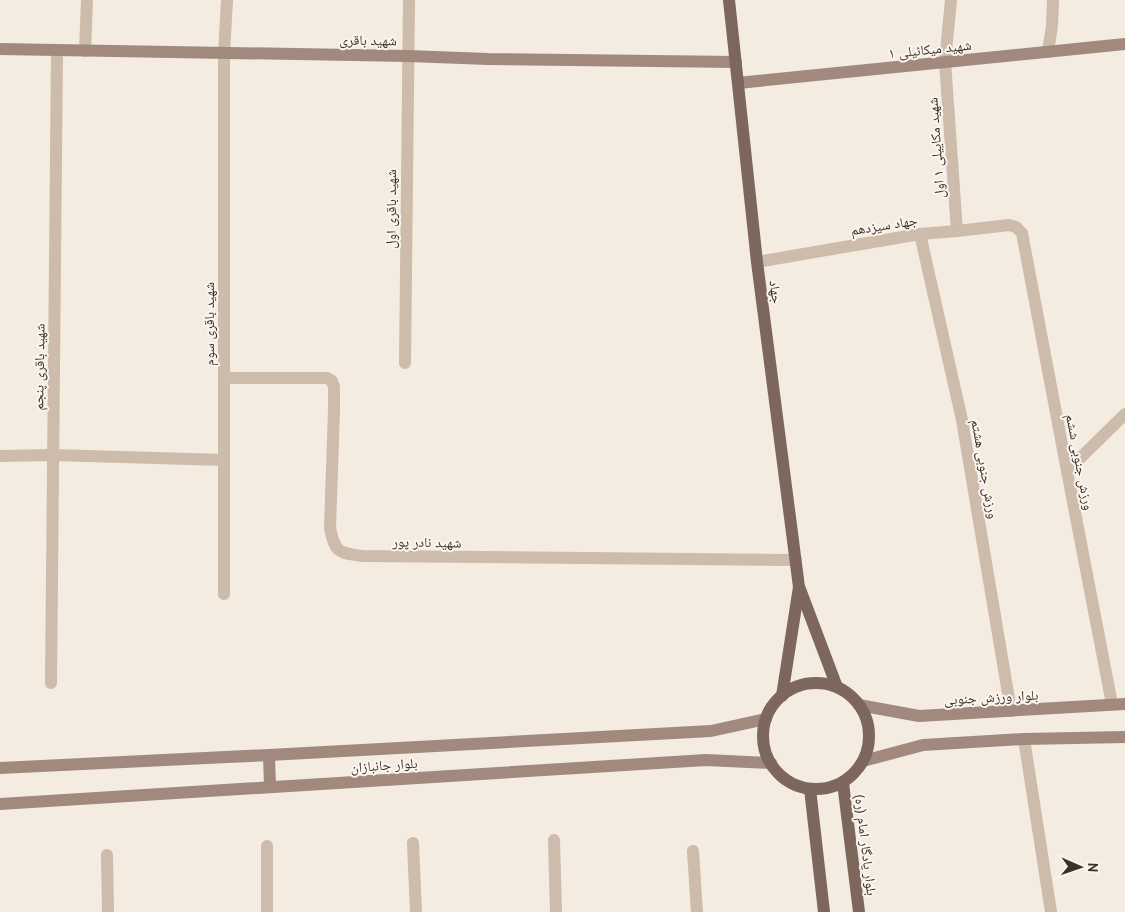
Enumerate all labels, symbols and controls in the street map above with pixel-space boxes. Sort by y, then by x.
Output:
street label: شهید باقری [339,30,397,50]
street label: شهید میکائیلی ۱ [888,36,972,62]
street label: شهید مکاییلی ۱ اول [923,97,949,199]
street label: شهید باقری اول [382,169,400,249]
street label: جهاد سیزدهم [849,211,919,240]
street label: جهاد [766,279,786,305]
street label: شهید باقری سوم [200,282,219,366]
street label: شهید باقری پنجم [29,323,50,411]
street label: ورزش جنوبی ششم [1061,412,1098,512]
street label: ورزش جنوبی هشتم [966,418,1003,520]
street label: شهید نادر پور [391,532,462,552]
street label: بلوار ورزش جنوبی [943,686,1039,708]
street label: بلوار جانبازان [350,754,418,776]
street label: بلوار یادگار امام (ره) [850,793,881,897]
north arrow [1055,842,1105,892]
text: N [1084,863,1102,872]

